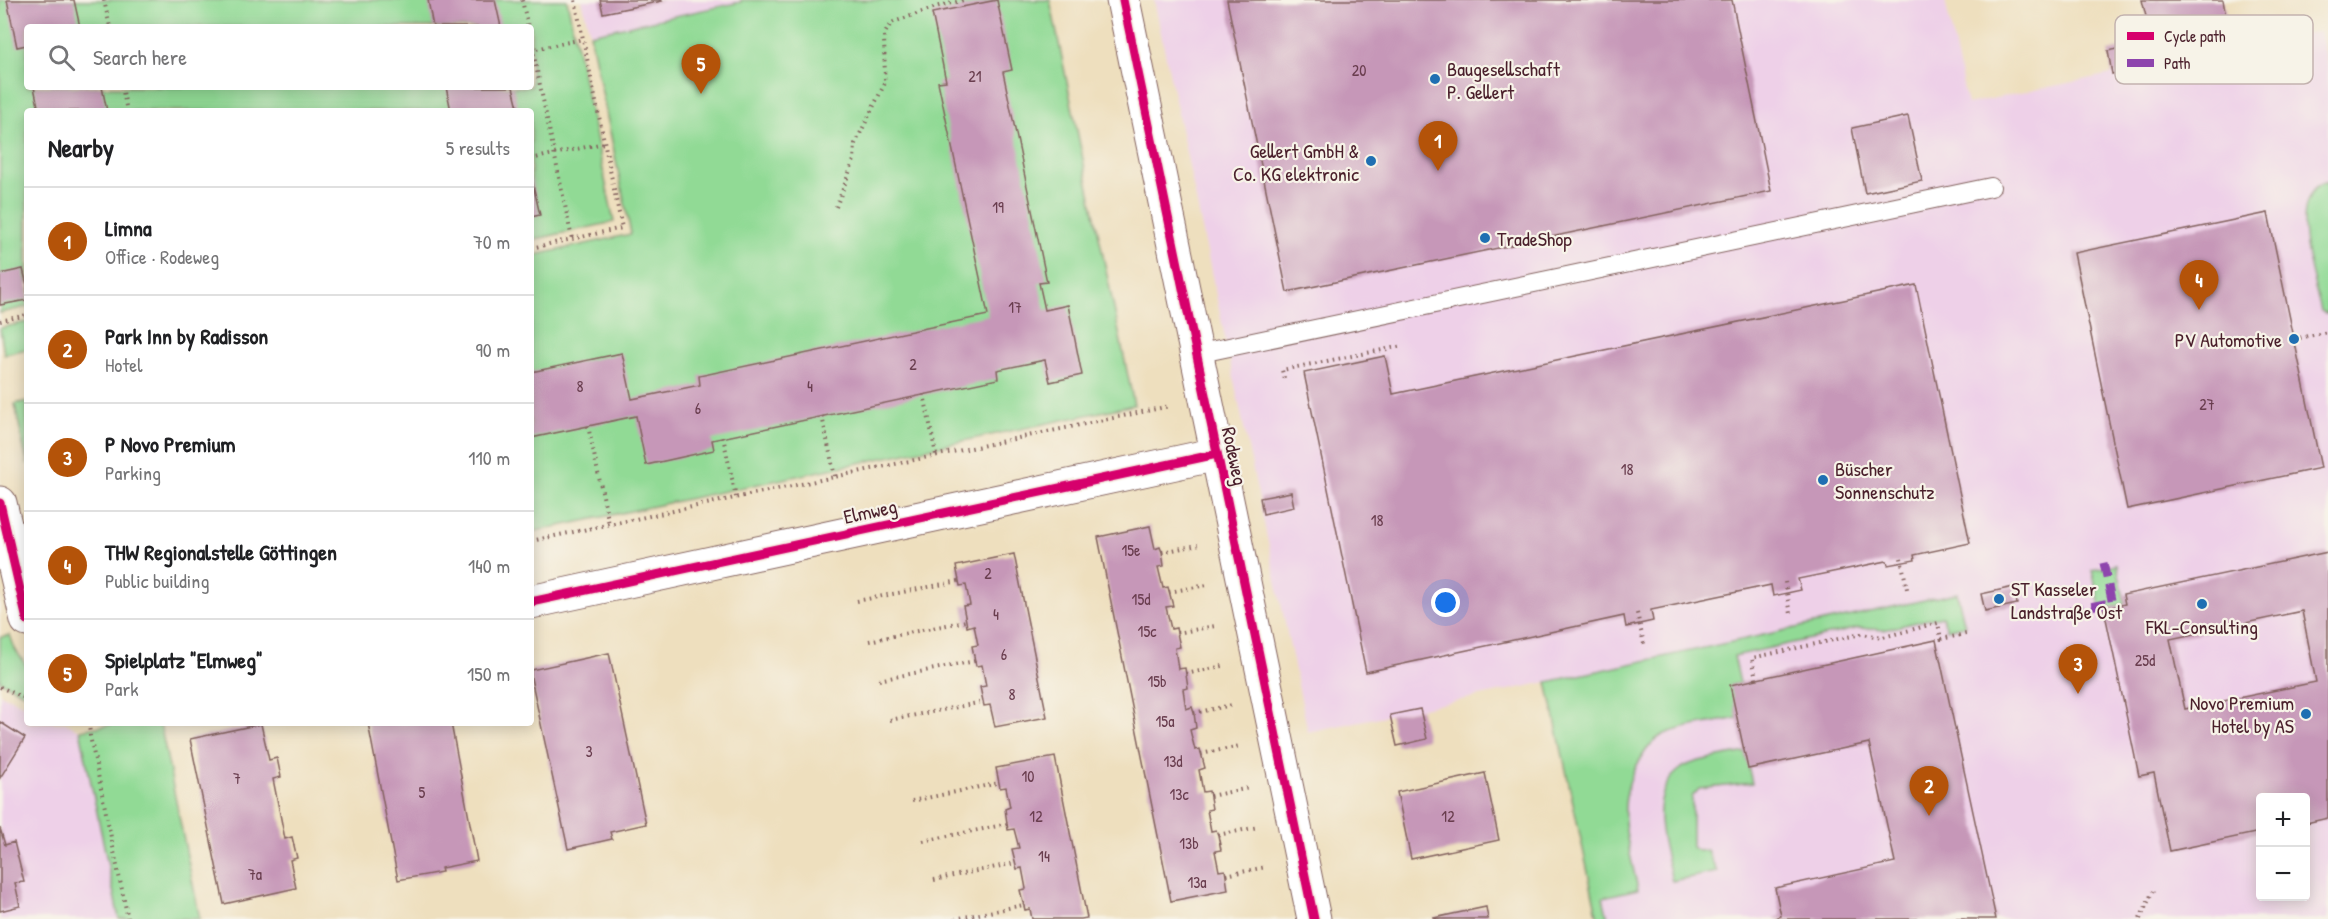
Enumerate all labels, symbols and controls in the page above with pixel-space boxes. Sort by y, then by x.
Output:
legend [2115,15,2313,84]
search box [24,24,534,90]
text: Cycle path [2164,25,2226,47]
icon: search [45,41,78,74]
text: Search here [93,42,187,72]
pin: 5 [682,44,720,94]
text: Path [2164,52,2190,74]
place label: Baugesellschaft P. Gellert [1447,55,1561,105]
house number: 20 [1352,59,1366,81]
house number: 21 [968,65,982,87]
marker: Baugesellschaft P. Gellert [1428,72,1442,86]
pin: 1 [1418,122,1458,171]
text: Nearby [48,130,114,165]
text: 5 results [446,134,510,161]
place label: Gellert GmbH & Co. KG elektronic [1233,137,1359,187]
marker: Gellert GmbH & Co. KG elektronic [1364,154,1378,168]
house number: 19 [992,196,1004,218]
text: Limna [105,213,152,243]
place label: TradeShop [1497,225,1572,252]
text: 1 [64,228,71,255]
text: 70 m [473,228,510,255]
marker: TradeShop [1478,231,1492,245]
text: Office · Rodeweg [105,243,219,270]
pin: 4 [2180,260,2218,310]
house number: 17 [1008,296,1022,318]
text: Park Inn by Radisson [105,321,268,351]
place label: PV Automotive [2175,326,2282,353]
marker: PV Automotive [2287,332,2301,346]
text: 2 [63,336,72,363]
text: 90 m [476,336,510,363]
text: Hotel [105,351,143,378]
house number: 2 [909,353,917,375]
house number: 8 [577,375,584,397]
house number: 4 [807,375,813,397]
house number: 27 [2199,393,2215,415]
house number: 6 [695,397,701,419]
street label: Rodeweg [1216,424,1254,488]
text: P Novo Premium [105,429,235,459]
text: 3 [63,444,72,471]
text: 110 m [468,444,510,471]
place label: Büscher Sonnenschutz [1835,455,1935,505]
house number: 18 [1621,458,1633,480]
text: Parking [105,459,161,486]
marker: Büscher Sonnenschutz [1816,473,1830,487]
street label: Elmweg [841,492,899,530]
house number: 18 [1371,509,1383,531]
text: THW Regionalstelle Göttingen [105,537,337,567]
house number: 15e [1122,539,1141,561]
text: 4 [64,552,71,579]
text: 140 m [468,552,510,579]
house number: 2 [984,562,992,584]
text: Public building [105,567,209,594]
place label: ST Kasseler Landstraße Ost [2011,575,2123,625]
house number: 15d [1132,588,1150,610]
your location [1431,588,1460,617]
marker: ST Kasseler Landstraße Ost [1992,592,2006,606]
marker: FKL-Consulting [2195,597,2209,611]
house number: 4 [993,603,999,625]
place label: FKL-Consulting [2145,613,2258,640]
house number: 15c [1138,620,1157,642]
house number: 6 [1001,643,1007,665]
pin: 3 [2058,644,2098,694]
text: Spielplatz "Elmweg" [105,645,263,675]
house number: 25d [2135,649,2155,671]
text: 5 [63,660,72,687]
text: 150 m [467,660,510,687]
house number: 15b [1147,670,1167,692]
text: Park [105,675,138,702]
house number: 8 [1009,683,1016,705]
place label: Novo Premium Hotel by AS [2190,689,2294,739]
marker: Novo Premium Hotel by AS [2299,707,2313,721]
house number: 15a [1156,710,1174,732]
house number: 3 [585,740,593,762]
house number: 13d [1163,750,1183,772]
house number: 10 [1022,765,1034,787]
pin: 2 [1910,766,1948,816]
house number: 7 [233,767,241,789]
house number: 5 [419,781,426,803]
house number: 13c [1169,783,1189,805]
map controls [2256,793,2310,901]
button: + [2256,793,2310,847]
house number: 12 [1029,805,1043,827]
house number: 12 [1441,805,1455,827]
house number: 13b [1179,832,1199,854]
house number: 14 [1038,845,1050,867]
button: − [2256,847,2310,901]
house number: 7a [248,863,262,885]
house number: 13a [1187,871,1207,893]

